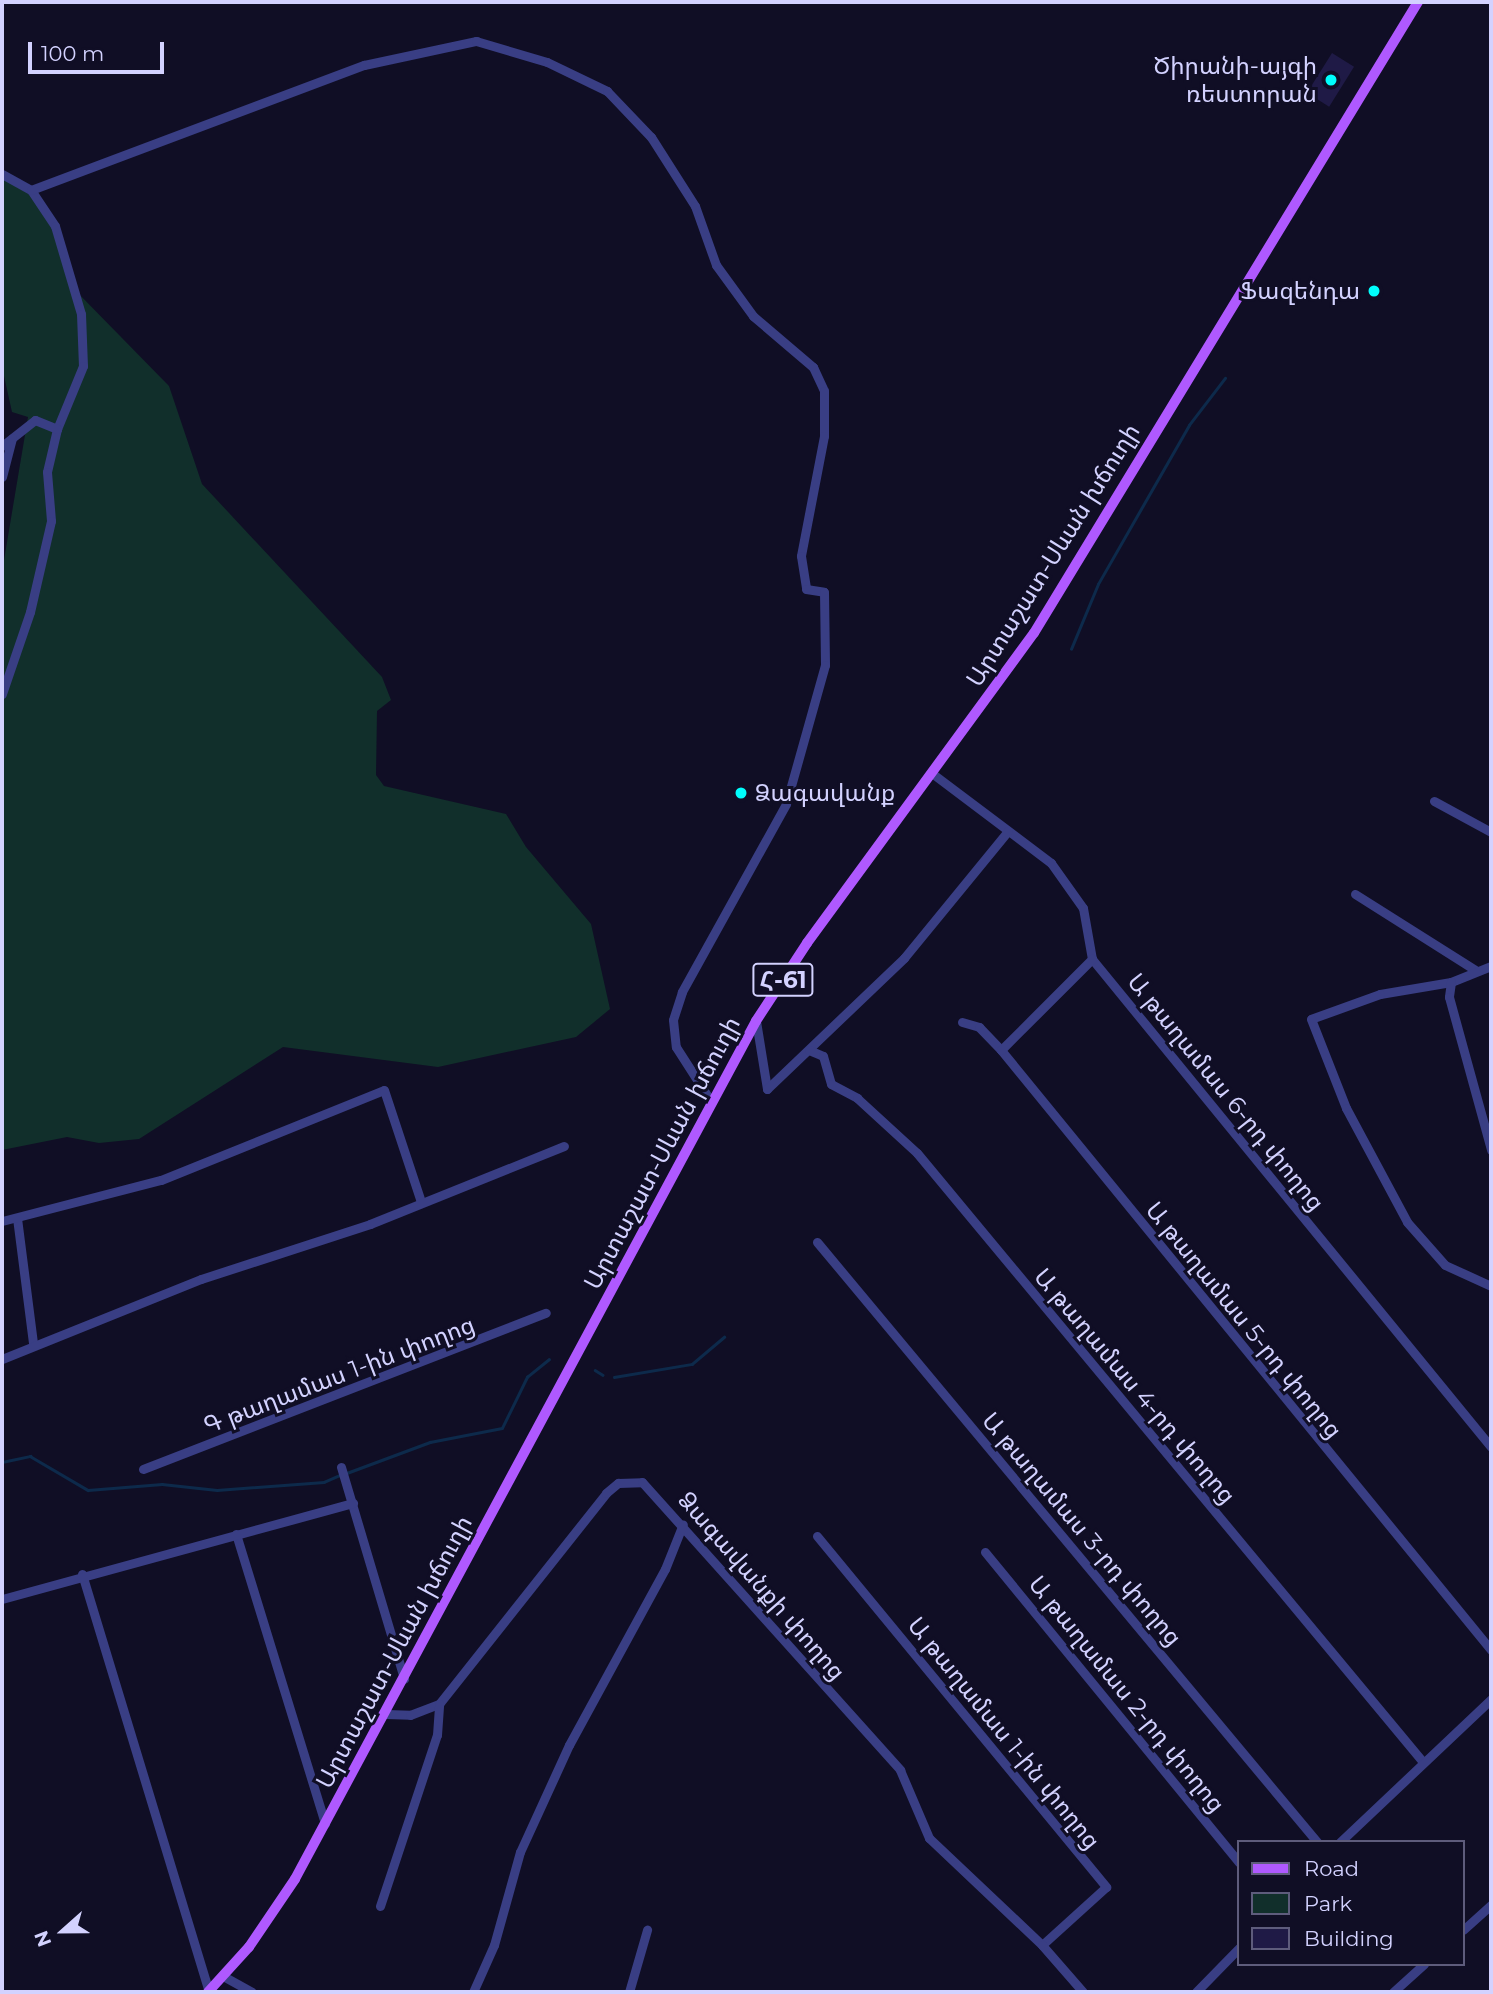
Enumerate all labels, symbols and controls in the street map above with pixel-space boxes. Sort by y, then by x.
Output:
scale bar [32,28,168,72]
text: 100 m [41,41,104,66]
place label: Ծիրանի-այգի ռեստորան [1153,52,1317,108]
marker: Ծիրանի-այգի ռեստորան [1323,72,1339,88]
place label: Ֆազենդա [1241,277,1360,305]
marker: Ֆազենդա [1366,283,1382,299]
street label: Արտաշատ-Սևան խճուղի [960,418,1146,692]
place label: Ձագավանք [755,779,895,807]
marker: Ձագավանք [733,785,749,801]
road number: Հ-61 [752,960,814,1000]
street label: Ա թաղամաս 6-րդ փողոց [1121,968,1331,1216]
street label: Արտաշատ-Սևան խճուղի [578,1012,746,1294]
street label: Ա թաղամաս 5-րդ փողոց [1140,1196,1348,1444]
street label: Ա թաղամաս 4-րդ փողոց [1028,1262,1242,1510]
street label: Գ թաղամաս 1-ին փողոց [199,1310,479,1440]
street label: Ա թաղամաս 3-րդ փողոց [976,1406,1188,1652]
street label: Ձագավանքի փողոց [672,1486,852,1686]
street label: Արտաշատ-Սևան խճուղի [310,1511,478,1793]
street label: Ա թաղամաս 2-րդ փողոց [1023,1570,1231,1818]
street label: Ա թաղամաս 1-ին փողոց [902,1611,1106,1855]
legend [1238,1840,1465,1966]
text: Road [1304,1856,1359,1881]
text: Park [1304,1891,1352,1916]
north arrow [28,1896,98,1966]
text: Building [1304,1926,1394,1951]
text: N [29,1927,56,1950]

